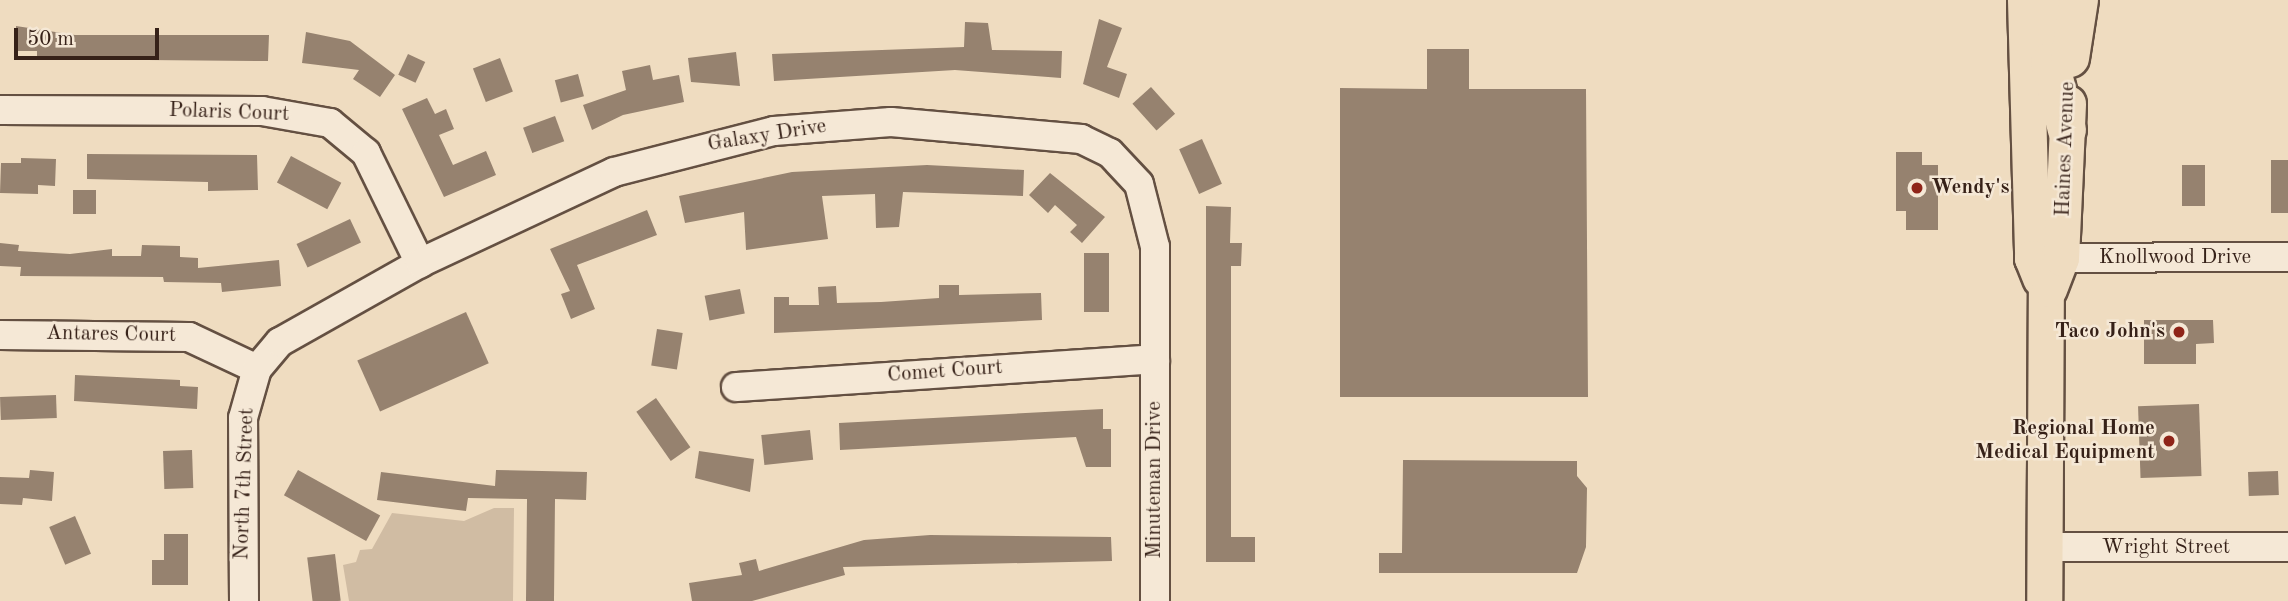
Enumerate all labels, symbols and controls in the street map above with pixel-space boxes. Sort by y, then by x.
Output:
scale bar [18,14,163,58]
text: 50 m [27,29,74,50]
street label: Haines Avenue [2051,81,2081,217]
street label: Polaris Court [168,98,290,128]
street label: Galaxy Drive [706,114,828,158]
place label: Wendy's [1931,175,2010,201]
marker: Wendy's [1909,180,1925,196]
street label: Knollwood Drive [2099,245,2251,271]
place label: Taco John's [2055,319,2165,345]
street label: Antares Court [46,321,176,349]
marker: Taco John's [2171,324,2187,340]
street label: Comet Court [886,355,1004,389]
street label: Minuteman Drive [1142,401,1168,559]
street label: North 7th Street [230,407,260,561]
place label: Regional Home Medical Equipment [1975,416,2155,466]
marker: Regional Home Medical Equipment [2161,433,2177,449]
street label: Wright Street [2102,535,2230,561]

